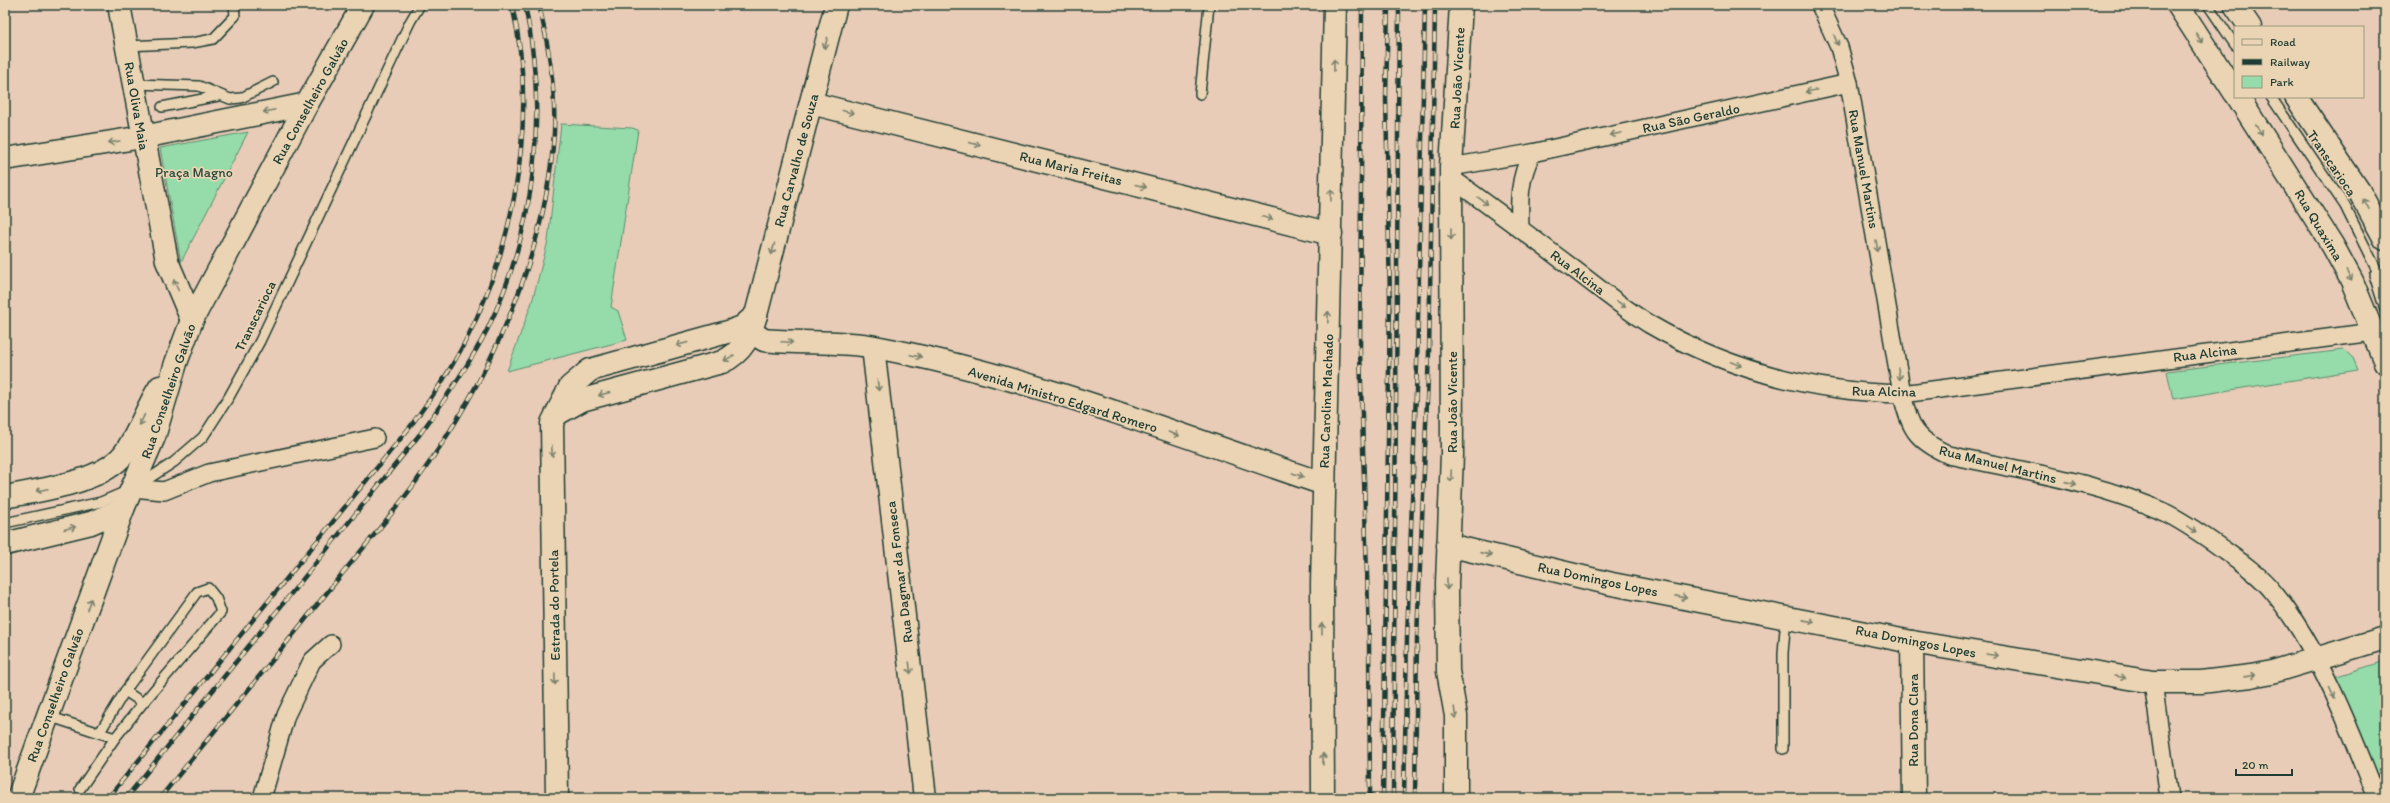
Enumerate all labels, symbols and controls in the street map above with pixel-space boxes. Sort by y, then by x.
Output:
street label: Rua João Vicente [1446,26,1469,129]
legend [2234,26,2364,98]
one-way arrow [2195,32,2203,43]
one-way arrow [1833,34,1840,46]
street label: Rua Conselheiro Galvão [269,35,352,167]
text: Road [2270,35,2296,49]
one-way arrow [822,36,830,49]
text: Railway [2270,55,2310,69]
one-way arrow [1330,59,1338,72]
street label: Rua Oliva Maia [120,61,153,152]
text: Park [2270,75,2294,89]
one-way arrow [1805,88,1818,96]
street label: Rua Carvalho de Souza [770,91,823,229]
street label: Rua São Geraldo [1641,100,1741,137]
one-way arrow [263,108,276,116]
street label: Rua Manuel Martins [1845,108,1882,230]
one-way arrow [842,109,855,117]
one-way arrow [2255,124,2263,135]
street label: Transcarioca [2303,127,2360,200]
one-way arrow [1610,131,1623,139]
one-way arrow [108,138,121,146]
one-way arrow [968,141,981,148]
street label: Rua Maria Freitas [1018,148,1124,189]
park label: Praça Magno [155,164,233,181]
one-way arrow [1135,183,1148,190]
street label: Rua Quaxima [2291,186,2347,265]
one-way arrow [1328,189,1335,202]
one-way arrow [1477,197,1488,205]
one-way arrow [2362,199,2370,211]
one-way arrow [1261,215,1274,222]
one-way arrow [1447,227,1455,240]
one-way arrow [1873,239,1881,252]
one-way arrow [768,242,776,255]
street label: Rua Alcina [1547,246,1609,299]
one-way arrow [2346,270,2353,282]
street label: Transcarioca [231,278,280,354]
one-way arrow [171,279,179,291]
one-way arrow [1615,300,1626,308]
one-way arrow [1325,311,1332,324]
street label: Rua Conselheiro Galvão [137,321,200,461]
street label: Rua Carolina Machado [1316,333,1337,469]
one-way arrow [780,338,793,345]
one-way arrow [676,341,689,349]
street label: Rua Alcina [2172,341,2239,366]
street label: Rua João Vicente [1444,351,1461,453]
one-way arrow [909,352,922,360]
one-way arrow [723,355,735,363]
one-way arrow [1729,360,1741,368]
street label: Avenida Ministro Edgard Romero [966,363,1160,436]
one-way arrow [1895,367,1903,380]
one-way arrow [874,378,882,391]
street label: Rua Alcina [1852,382,1917,401]
one-way arrow [598,391,611,398]
one-way arrow [138,413,145,425]
one-way arrow [1168,430,1180,438]
street label: Rua Manuel Martins [1937,442,2058,487]
one-way arrow [548,444,556,457]
one-way arrow [1447,469,1455,482]
one-way arrow [1291,472,1304,479]
one-way arrow [2065,479,2078,487]
one-way arrow [35,486,48,494]
street label: Rua Dagmar da Fonseca [882,500,917,644]
one-way arrow [63,524,76,531]
one-way arrow [2186,525,2198,533]
street label: Estrada do Portela [545,549,564,661]
one-way arrow [1479,551,1492,558]
street label: Rua Domingos Lopes [1536,558,1660,601]
one-way arrow [1443,577,1451,590]
one-way arrow [1674,593,1687,601]
one-way arrow [85,598,93,610]
one-way arrow [1802,617,1815,625]
street label: Rua Domingos Lopes [1854,621,1978,662]
one-way arrow [1318,623,1326,636]
street label: Rua Conselheiro Galvão [23,626,88,765]
one-way arrow [1985,652,1998,660]
one-way arrow [906,661,914,674]
one-way arrow [551,672,559,685]
one-way arrow [2243,672,2256,680]
street label: Rua Dona Clara [1905,673,1922,767]
one-way arrow [2114,673,2127,681]
one-way arrow [2329,687,2336,699]
one-way arrow [1451,706,1459,719]
scale bar [2236,751,2292,777]
one-way arrow [1319,753,1327,766]
text: 20 m [2242,758,2269,772]

